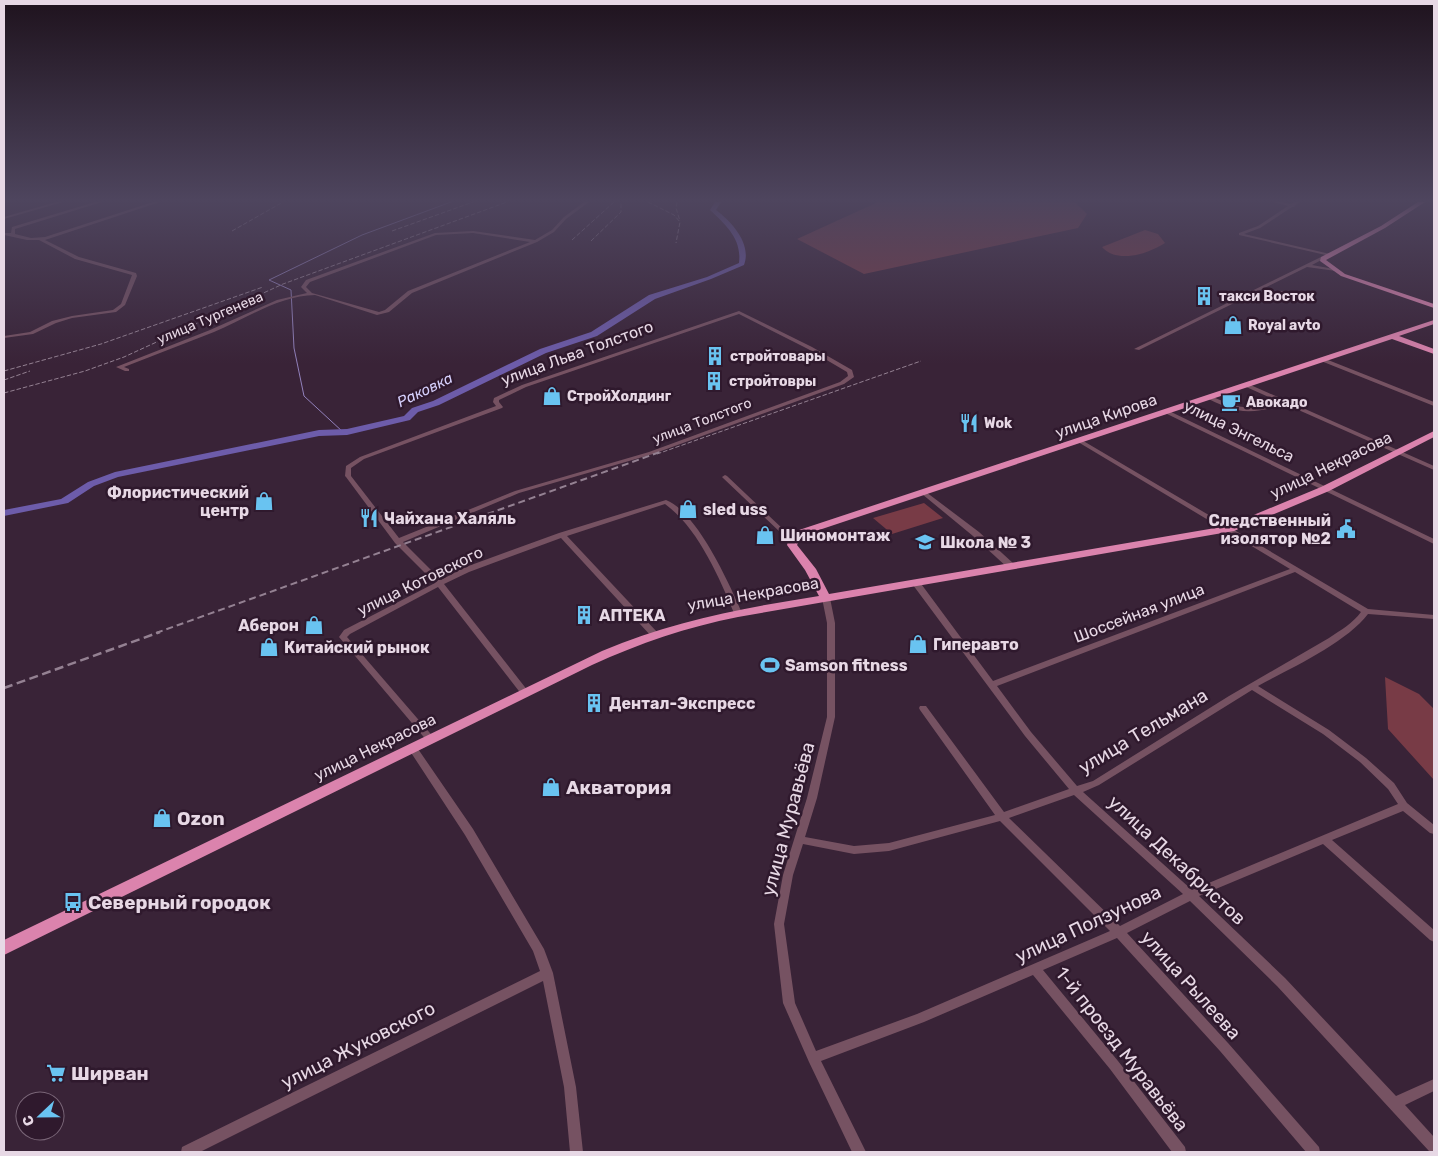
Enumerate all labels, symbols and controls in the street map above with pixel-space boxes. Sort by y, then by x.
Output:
building icon: такси Восток [1193,285,1215,307]
street label: улица Тургенева [154,288,266,348]
place label: такси Восток [1219,288,1315,305]
shop icon: Royal avto [1222,314,1244,336]
street label: улица Льва Толстого [498,317,656,389]
place label: Royal avto [1248,317,1321,334]
building icon: стройтовары [704,345,726,367]
place label: стройтовары [730,348,826,365]
water label: Раковка [394,369,456,411]
building icon: стройтовры [703,370,725,392]
place label: стройтовры [729,373,816,390]
shop icon: СтройХолдинг [541,385,563,407]
place label: СтройХолдинг [567,388,672,405]
street label: улица Кирова [1053,390,1159,442]
cafe icon: Авокадо [1220,391,1242,413]
street label: улица Толстого [650,394,754,448]
place label: Авокадо [1246,394,1308,411]
street label: улица Энгельса [1181,396,1297,466]
restaurant icon: Wok [958,412,980,434]
place label: Wok [984,415,1013,432]
street label: улица Некрасова [1267,427,1395,503]
place label: Флористический центр [107,483,249,520]
shop icon: Флористический центр [253,490,275,512]
shop icon: sled uss [677,498,699,520]
place label: sled uss [703,500,768,519]
restaurant icon: Чайхана Халяль [358,507,380,529]
place label: Чайхана Халяль [384,509,516,528]
place label: Следственный изолятор №2 [1209,511,1331,548]
public building icon: Следственный изолятор №2 [1335,518,1357,540]
shop icon: Шиномонтаж [754,524,776,546]
place label: Шиномонтаж [780,526,891,545]
school or university icon: Школа № 3 [914,531,936,553]
place label: Школа № 3 [940,533,1031,552]
street label: улица Котовского [354,542,486,620]
street label: улица Некрасова [686,573,820,615]
street label: Шоссейная улица [1071,579,1207,647]
building icon: АПТЕКА [573,604,595,626]
place label: АПТЕКА [599,606,666,625]
shop icon: Аберон [303,614,325,636]
place label: Аберон [238,616,299,635]
shop icon: Гиперавто [907,633,929,655]
place label: Гиперавто [933,635,1019,654]
shop icon: Китайский рынок [258,636,280,658]
place label: Китайский рынок [284,638,430,657]
sports icon: Samson fitness [759,654,781,676]
place label: Samson fitness [785,656,908,675]
street label: улица Тельмана [1074,683,1212,779]
building icon: Дентал-Экспресс [583,692,605,714]
place label: Дентал-Экспресс [609,694,755,713]
street label: улица Некрасова [311,709,439,785]
street label: улица Муравьёва [756,739,820,899]
shop icon: Акватория [540,776,562,798]
place label: Акватория [566,776,671,799]
street label: улица Декабристов [1103,790,1251,930]
shop icon: Ozon [151,807,173,829]
place label: Ozon [177,807,225,830]
street label: улица Ползунова [1011,880,1165,968]
bus stop icon: Северный городок [62,891,84,913]
place label: Северный городок [88,891,271,914]
street label: улица Рылеева [1136,926,1246,1044]
street label: 1-й проезд Муравьёва [1051,962,1193,1136]
street label: улица Жуковского [277,996,439,1094]
supermarket icon: Ширван [45,1062,67,1084]
place label: Ширван [71,1062,149,1085]
north arrow [15,1091,65,1141]
text: С [19,1113,38,1128]

